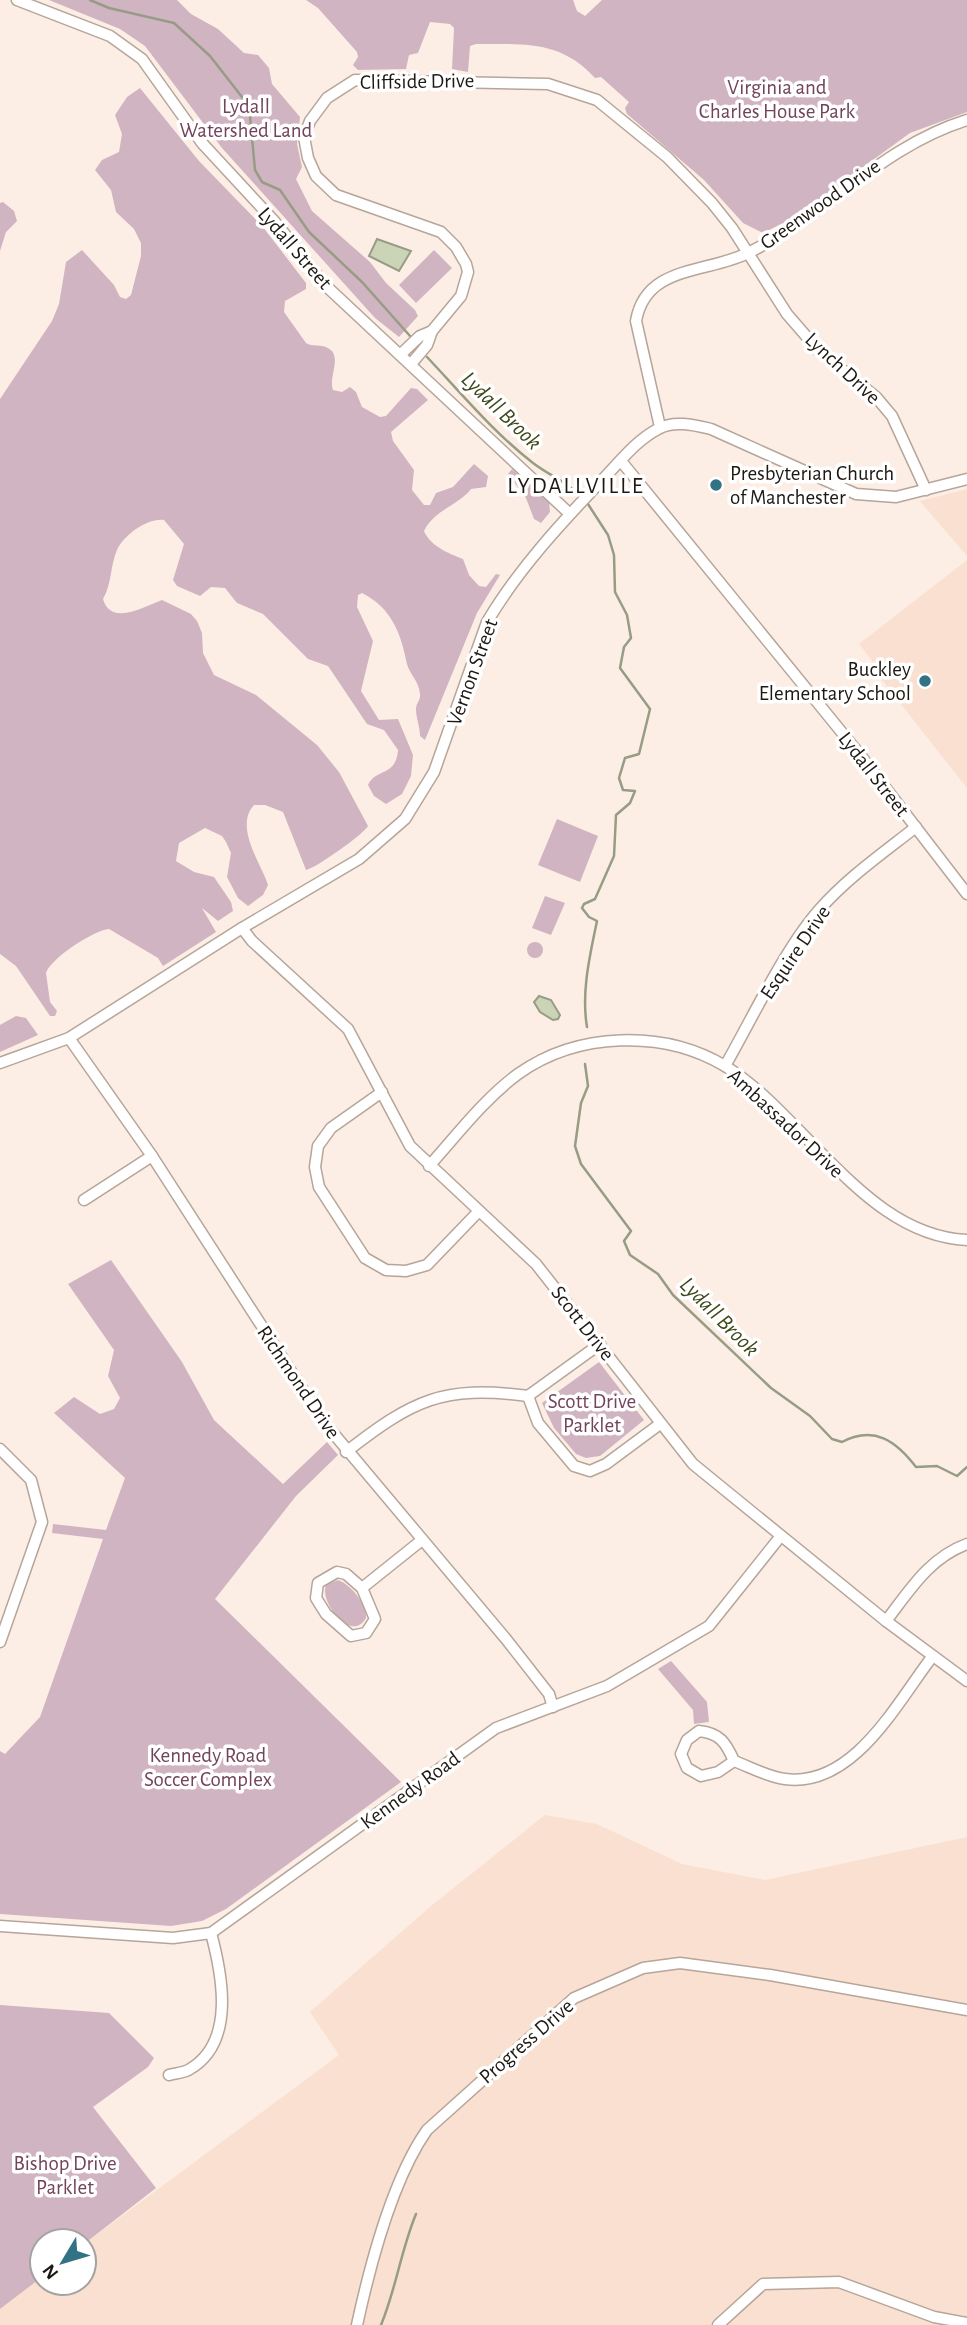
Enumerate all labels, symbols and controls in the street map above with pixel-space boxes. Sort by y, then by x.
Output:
street label: Cliffside Drive [360,70,474,93]
park label: Virginia and Charles House Park [699,77,856,122]
park label: Lydall Watershed Land [180,96,313,141]
street label: Greenwood Drive [756,155,884,254]
street label: Lydall Street [254,203,336,293]
street label: Lynch Drive [801,329,884,408]
water label: Lydall Brook [457,368,546,455]
place label: Presbyterian Church of Manchester [730,463,894,508]
district label: LYDALLVILLE [507,475,645,498]
marker: Presbyterian Church of Manchester [708,477,724,493]
street label: Vernon Street [443,616,502,728]
place label: Buckley Elementary School [759,659,911,704]
marker: Buckley Elementary School [917,673,933,689]
street label: Lydall Street [834,728,913,821]
street label: Esquire Drive [757,902,834,1003]
street label: Ambassador Drive [724,1065,847,1182]
water label: Lydall Brook [675,1273,763,1361]
street label: Scott Drive [547,1282,618,1365]
street label: Richmond Drive [253,1322,344,1443]
park label: Scott Drive Parklet [548,1391,636,1436]
park label: Kennedy Road Soccer Complex [144,1745,272,1790]
street label: Kennedy Road [357,1747,464,1833]
street label: Progress Drive [475,1995,577,2088]
park label: Bishop Drive Parklet [13,2153,117,2198]
north arrow [28,2227,98,2297]
text: N [39,2260,62,2283]

